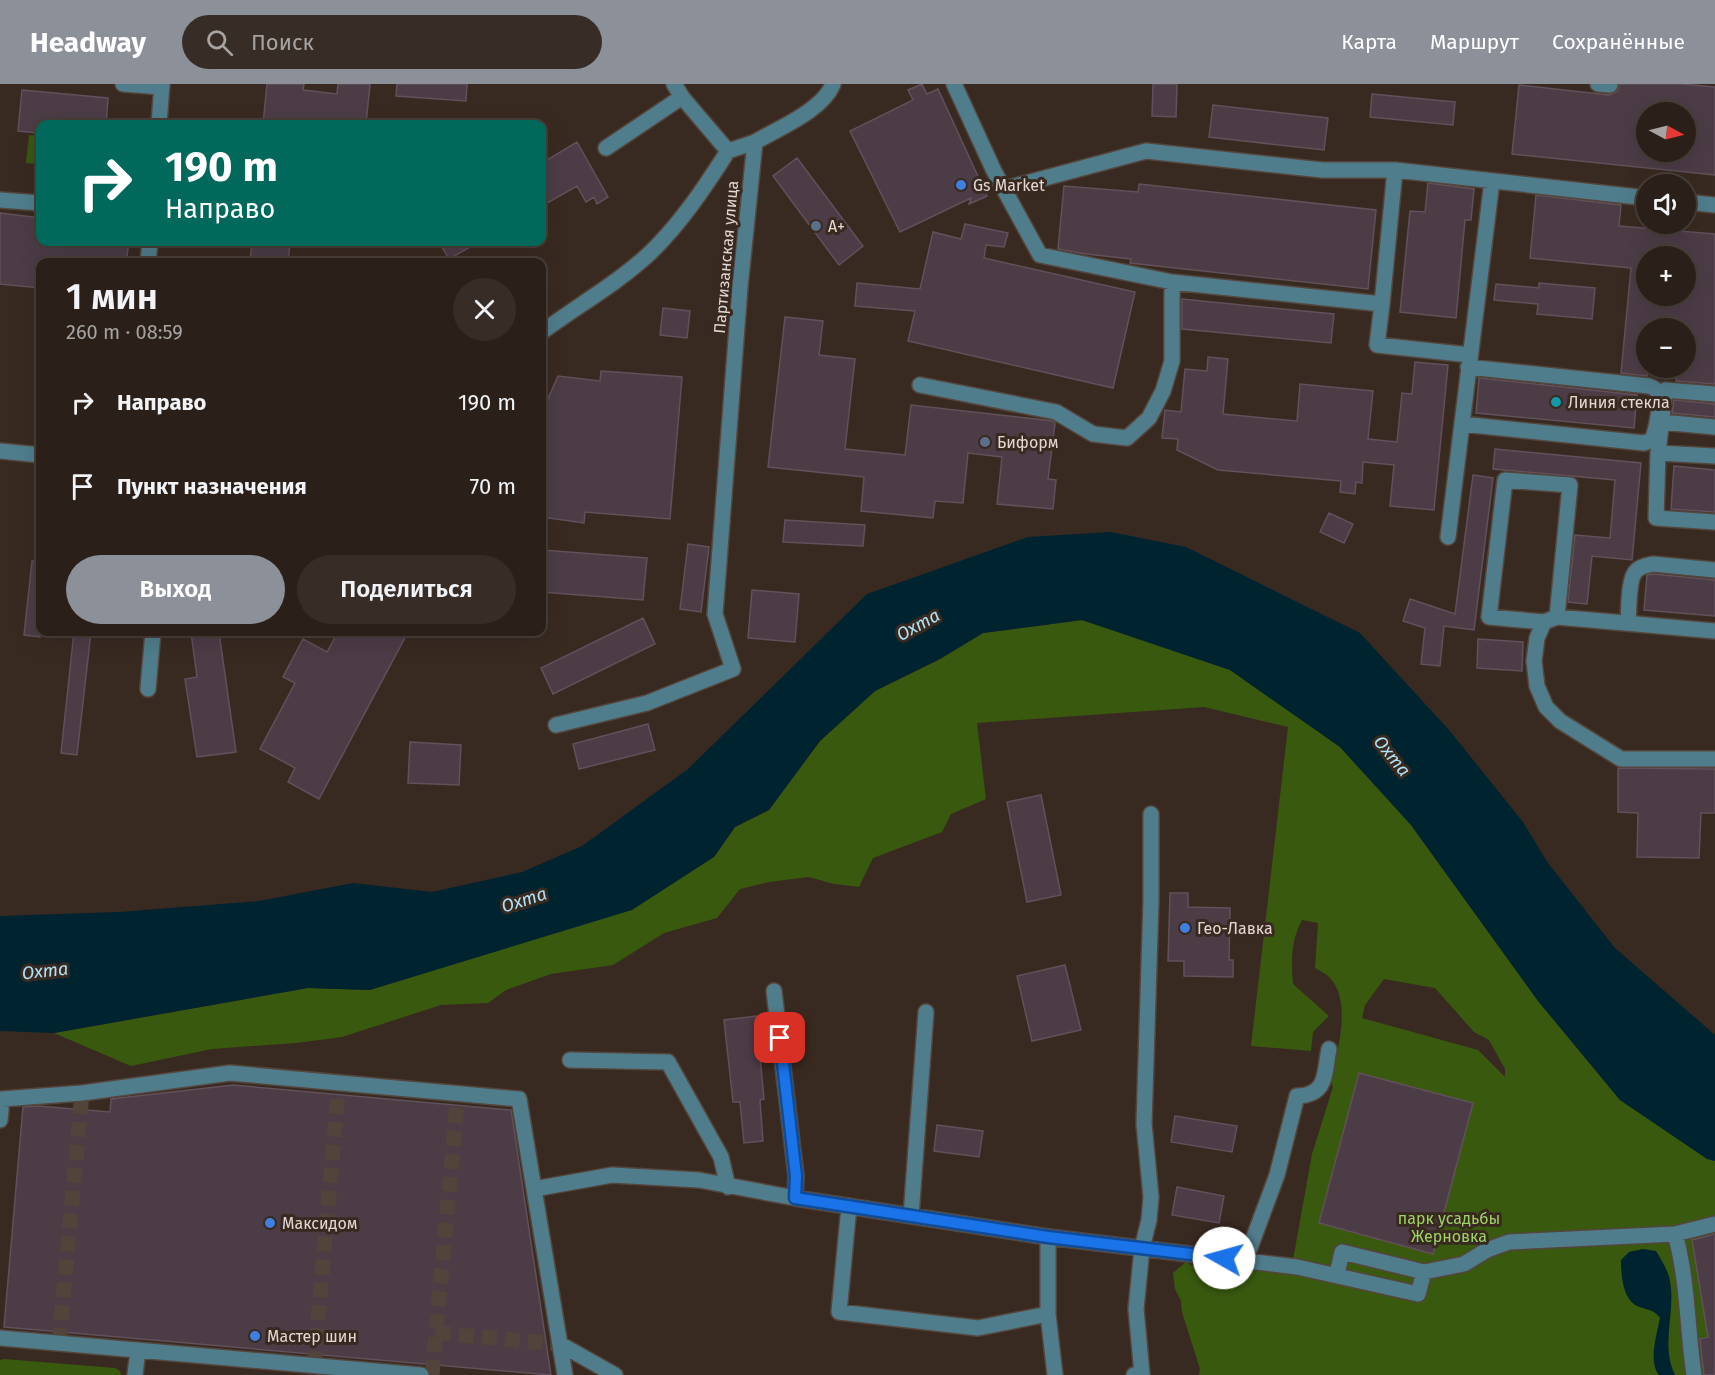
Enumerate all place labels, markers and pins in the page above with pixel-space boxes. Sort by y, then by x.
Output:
place label: Gs Market [973,176,1045,195]
marker: Gs Market [954,178,968,192]
place label: А+ [828,217,845,236]
marker: А+ [809,219,823,233]
place label: Линия стекла [1568,393,1670,412]
marker: Линия стекла [1549,395,1563,409]
place label: Биформ [997,433,1059,452]
marker: Биформ [978,435,992,449]
place label: Гео-Лавка [1197,919,1273,938]
marker: Гео-Лавка [1178,921,1192,935]
pin [754,1012,805,1063]
place label: Максидом [282,1214,358,1233]
marker: Максидом [263,1216,277,1230]
place label: Мастер шин [267,1327,357,1346]
marker: Мастер шин [248,1329,262,1343]

